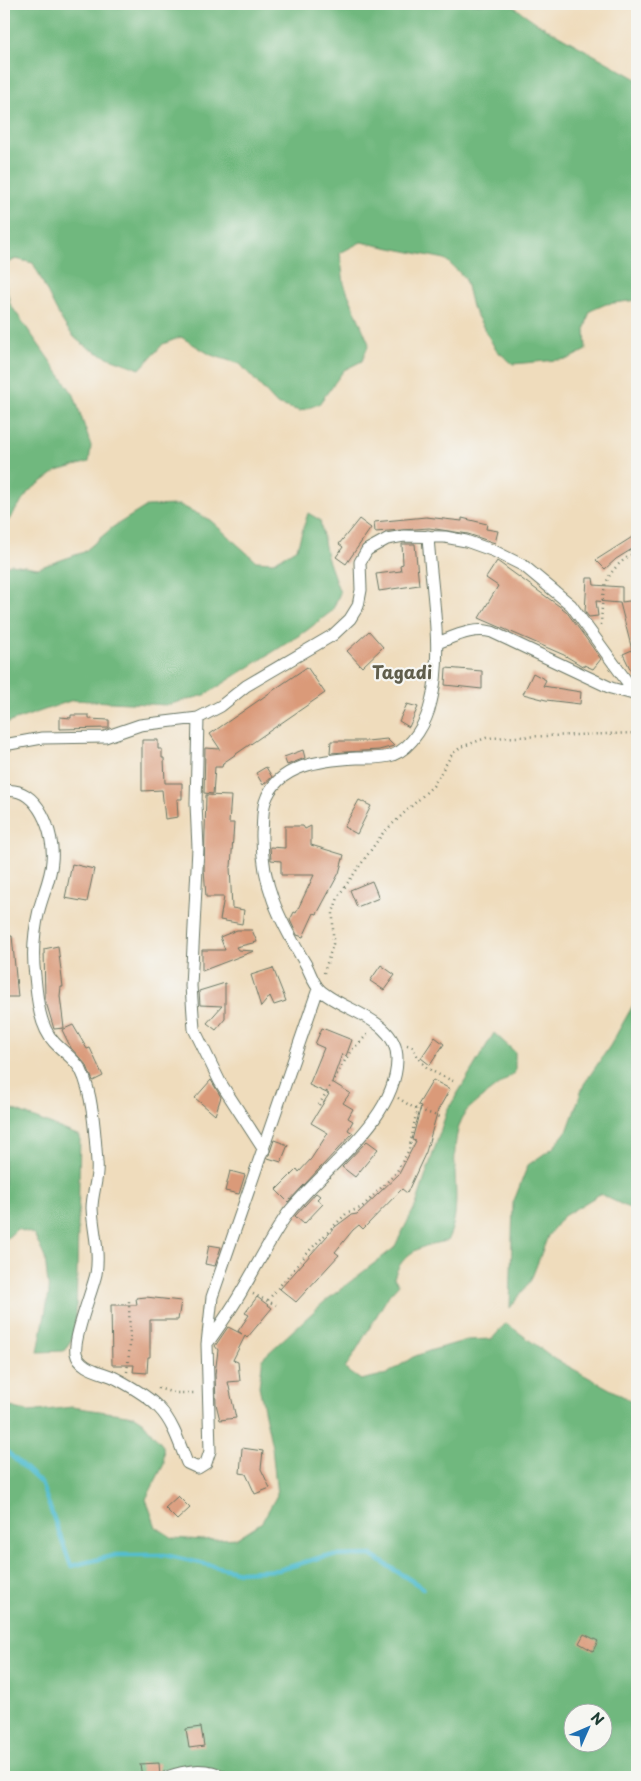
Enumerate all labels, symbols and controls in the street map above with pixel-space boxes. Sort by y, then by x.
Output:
district label: Tagadi [372,658,432,685]
north arrow [564,1704,614,1754]
text: N [586,1707,609,1730]

